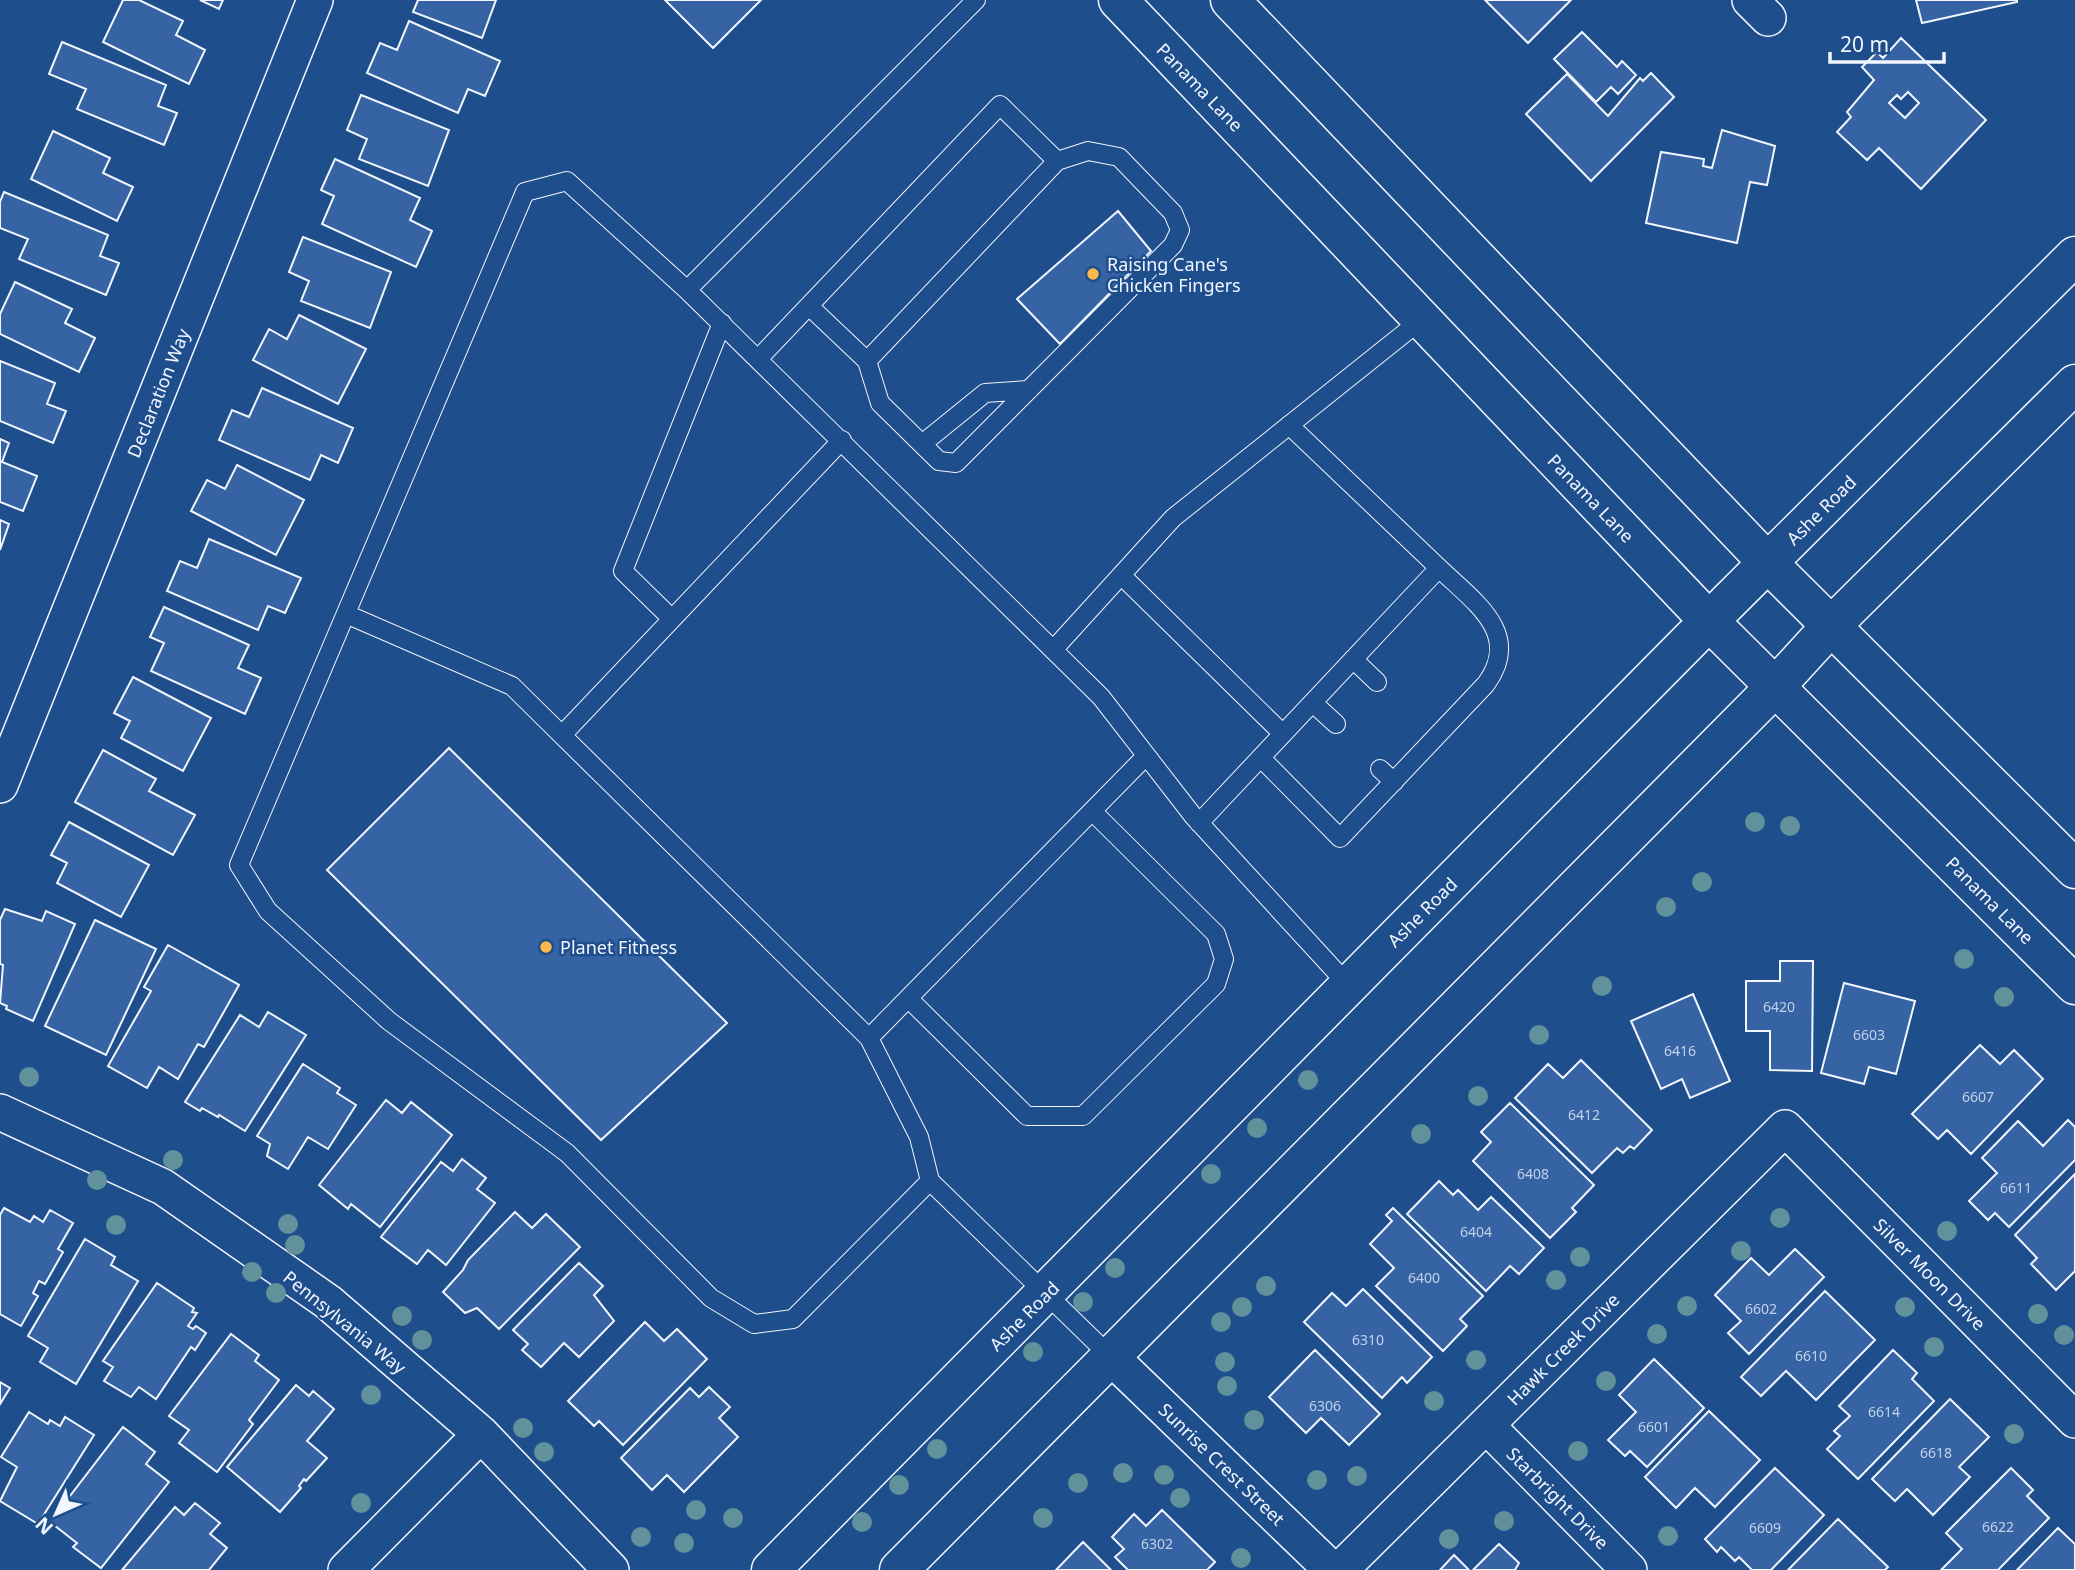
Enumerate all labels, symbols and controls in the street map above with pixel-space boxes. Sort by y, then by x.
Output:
scale bar [1830,21,1944,65]
text: 20 m [1840,30,1889,58]
street label: Panama Lane [1152,37,1248,137]
place label: Raising Cane's Chicken Fingers [1107,252,1241,297]
marker: Raising Cane's Chicken Fingers [1085,266,1101,282]
street label: Declaration Way [121,324,195,461]
street label: Panama Lane [1543,448,1639,548]
street label: Ashe Road [1781,470,1861,550]
street label: Panama Lane [1941,851,2039,949]
street label: Ashe Road [1382,872,1462,952]
place label: Planet Fitness [560,935,677,959]
marker: Planet Fitness [538,939,554,955]
house number: 6420 [1763,997,1795,1016]
house number: 6603 [1853,1025,1885,1044]
house number: 6416 [1664,1041,1696,1060]
house number: 6607 [1962,1087,1994,1106]
house number: 6412 [1568,1105,1600,1124]
house number: 6408 [1517,1164,1549,1183]
house number: 6611 [2000,1178,2032,1197]
street label: Silver Moon Drive [1869,1213,1991,1335]
house number: 6404 [1460,1222,1492,1241]
street label: Pennsylvania Way [279,1265,412,1379]
house number: 6400 [1408,1268,1440,1287]
street label: Ashe Road [984,1276,1064,1356]
street label: Hawk Creek Drive [1502,1288,1624,1410]
house number: 6602 [1745,1299,1777,1318]
house number: 6310 [1352,1330,1384,1349]
house number: 6610 [1795,1346,1827,1365]
house number: 6306 [1309,1396,1341,1415]
street label: Sunrise Crest Street [1154,1398,1291,1531]
house number: 6614 [1868,1402,1900,1421]
house number: 6601 [1638,1417,1670,1436]
street label: Starbright Drive [1502,1442,1614,1554]
house number: 6618 [1920,1443,1952,1462]
north arrow [21,1479,91,1549]
text: N [29,1511,59,1541]
house number: 6622 [1982,1517,2014,1536]
house number: 6609 [1749,1518,1781,1537]
house number: 6302 [1141,1534,1173,1553]

